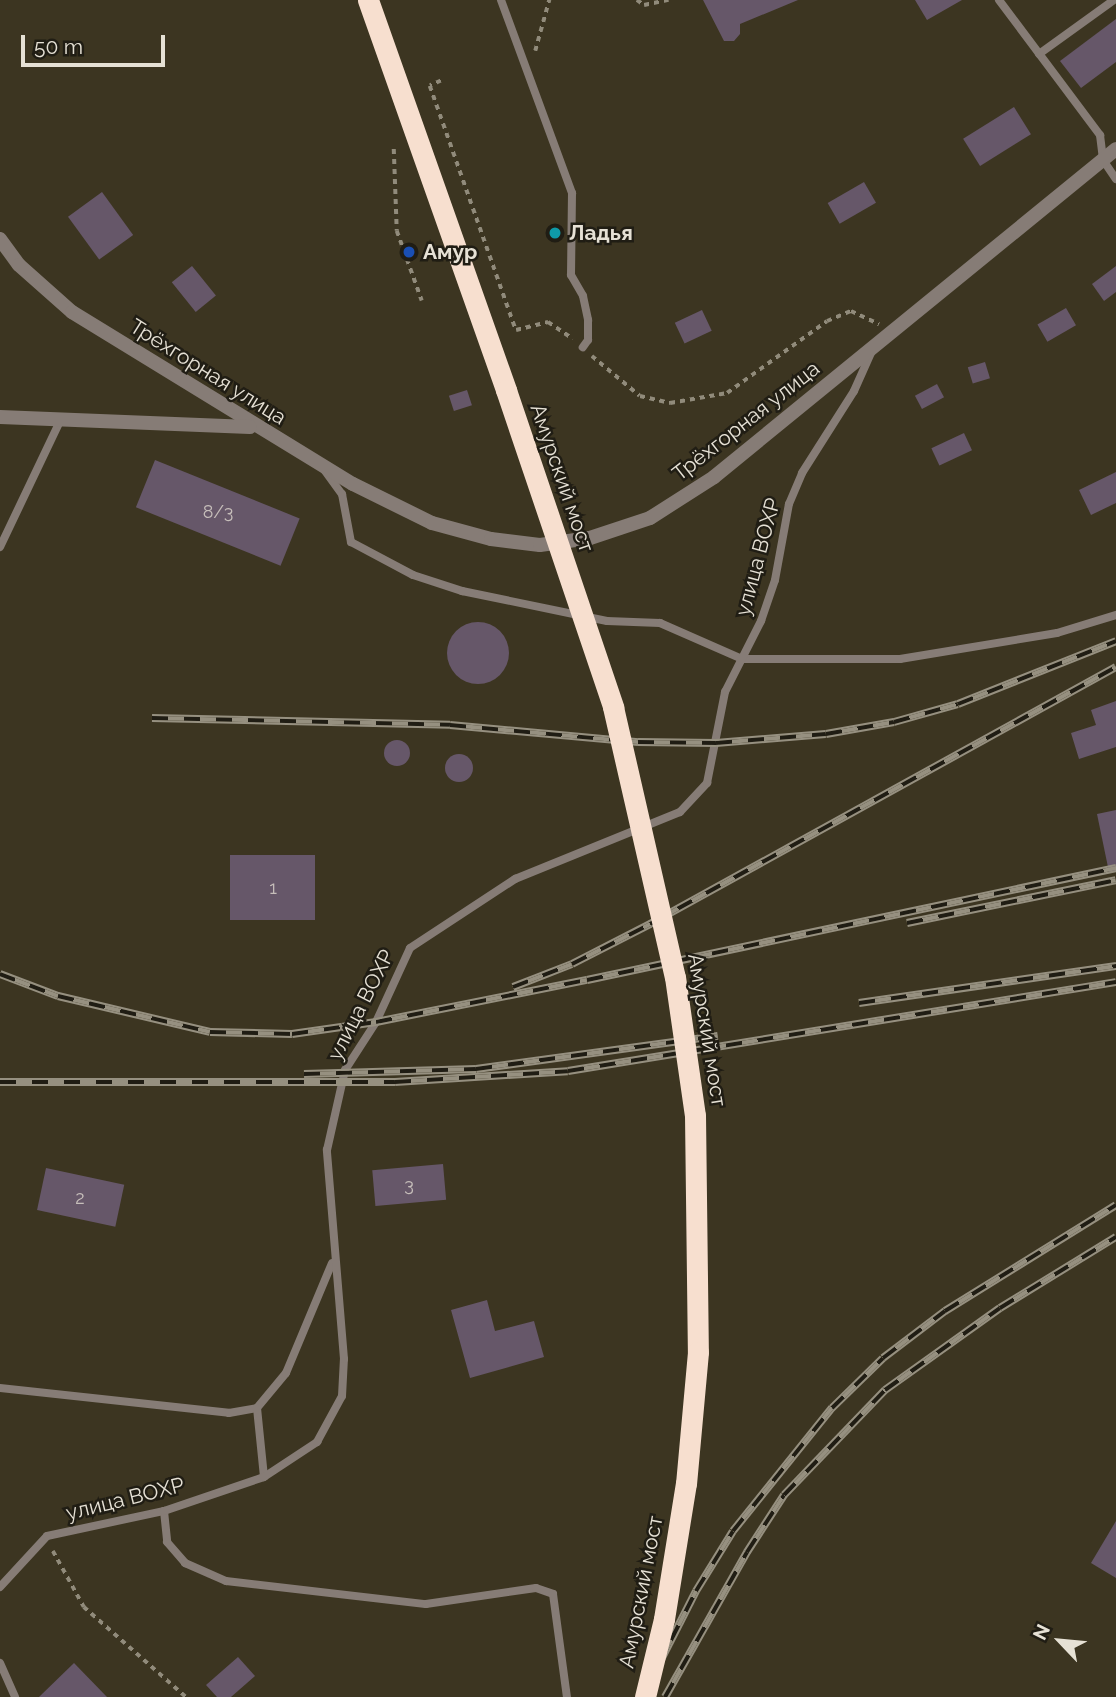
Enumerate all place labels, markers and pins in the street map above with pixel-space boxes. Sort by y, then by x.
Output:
place label: Ладья [569,220,633,246]
marker: Ладья [547,225,563,241]
place label: Амур [423,239,477,265]
marker: Амур [401,244,417,260]

